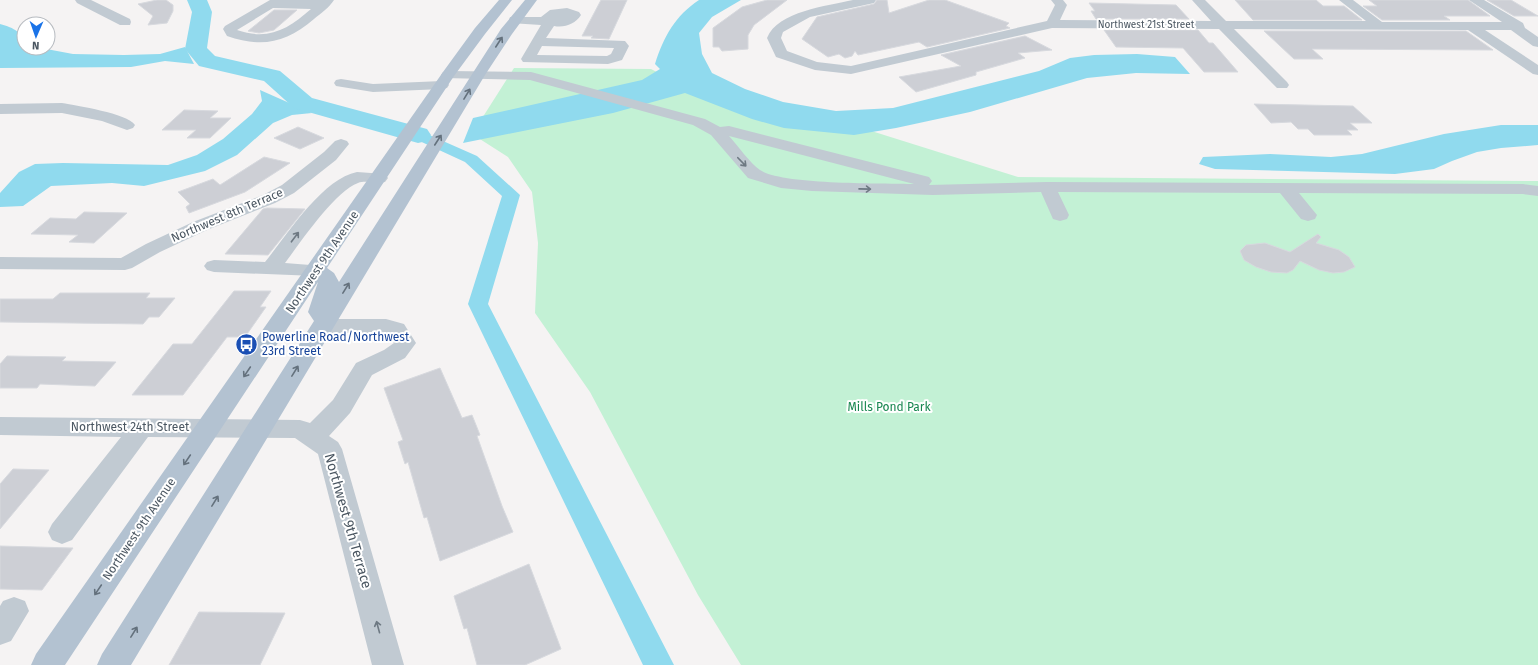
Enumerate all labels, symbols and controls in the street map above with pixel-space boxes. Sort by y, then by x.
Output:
north arrow [16,16,56,56]
street label: Northwest 21st Street [1098,19,1195,31]
one-way arrow [495,37,503,48]
text: N [32,39,40,52]
one-way arrow [463,88,471,100]
one-way arrow [434,134,442,145]
one-way arrow [737,156,746,166]
street label: Northwest 8th Terrace [169,185,285,245]
one-way arrow [858,185,871,193]
street label: Northwest 9th Avenue [283,208,361,316]
one-way arrow [291,232,299,243]
one-way arrow [342,283,350,294]
place label: Powerline Road/Northwest 23rd Street [262,330,410,358]
bus stop icon: Powerline Road/Northwest 23rd Street [233,331,259,357]
one-way arrow [243,366,251,377]
one-way arrow [291,366,299,377]
park label: Mills Pond Park [847,400,931,414]
street label: Northwest 24th Street [71,420,190,434]
street label: Northwest 9th Terrace [321,451,375,591]
one-way arrow [183,454,191,465]
street label: Northwest 9th Avenue [100,475,178,583]
one-way arrow [211,496,219,507]
one-way arrow [94,584,102,595]
one-way arrow [373,621,381,634]
one-way arrow [130,626,138,638]

